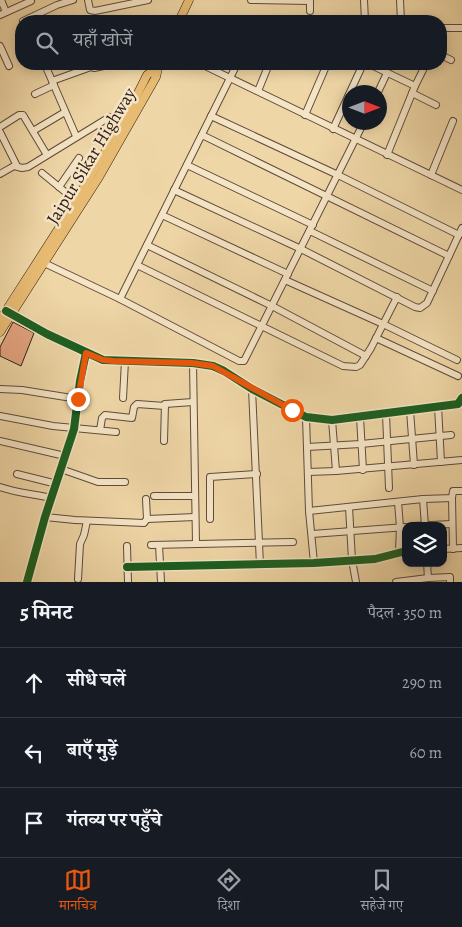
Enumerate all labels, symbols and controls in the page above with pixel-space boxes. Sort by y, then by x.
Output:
search box [15,15,447,70]
text: यहाँ खोजें [73,27,132,53]
icon: search [33,29,61,57]
street label: Jaipur Sikar Highway [41,82,142,229]
north arrow [342,85,387,130]
route end [67,388,90,411]
route start [281,399,304,422]
map controls [402,522,447,567]
button: layers [402,522,447,567]
text: 5 मिनट [20,598,72,626]
text: पैदल · 350 m [368,602,442,624]
text: सीधे चलें [67,667,125,693]
icon: ahead [20,669,48,697]
text: 290 m [402,672,442,694]
text: बाएँ मुड़ें [67,737,117,763]
icon: left [20,739,48,767]
text: 60 m [410,742,442,764]
text: गंतव्य पर पहुँचे [67,807,162,833]
icon: arrive [20,809,48,837]
tab: मानचित्र [59,866,97,919]
tab: दिशा [215,866,243,919]
tab: सहेजे गए [361,866,403,919]

